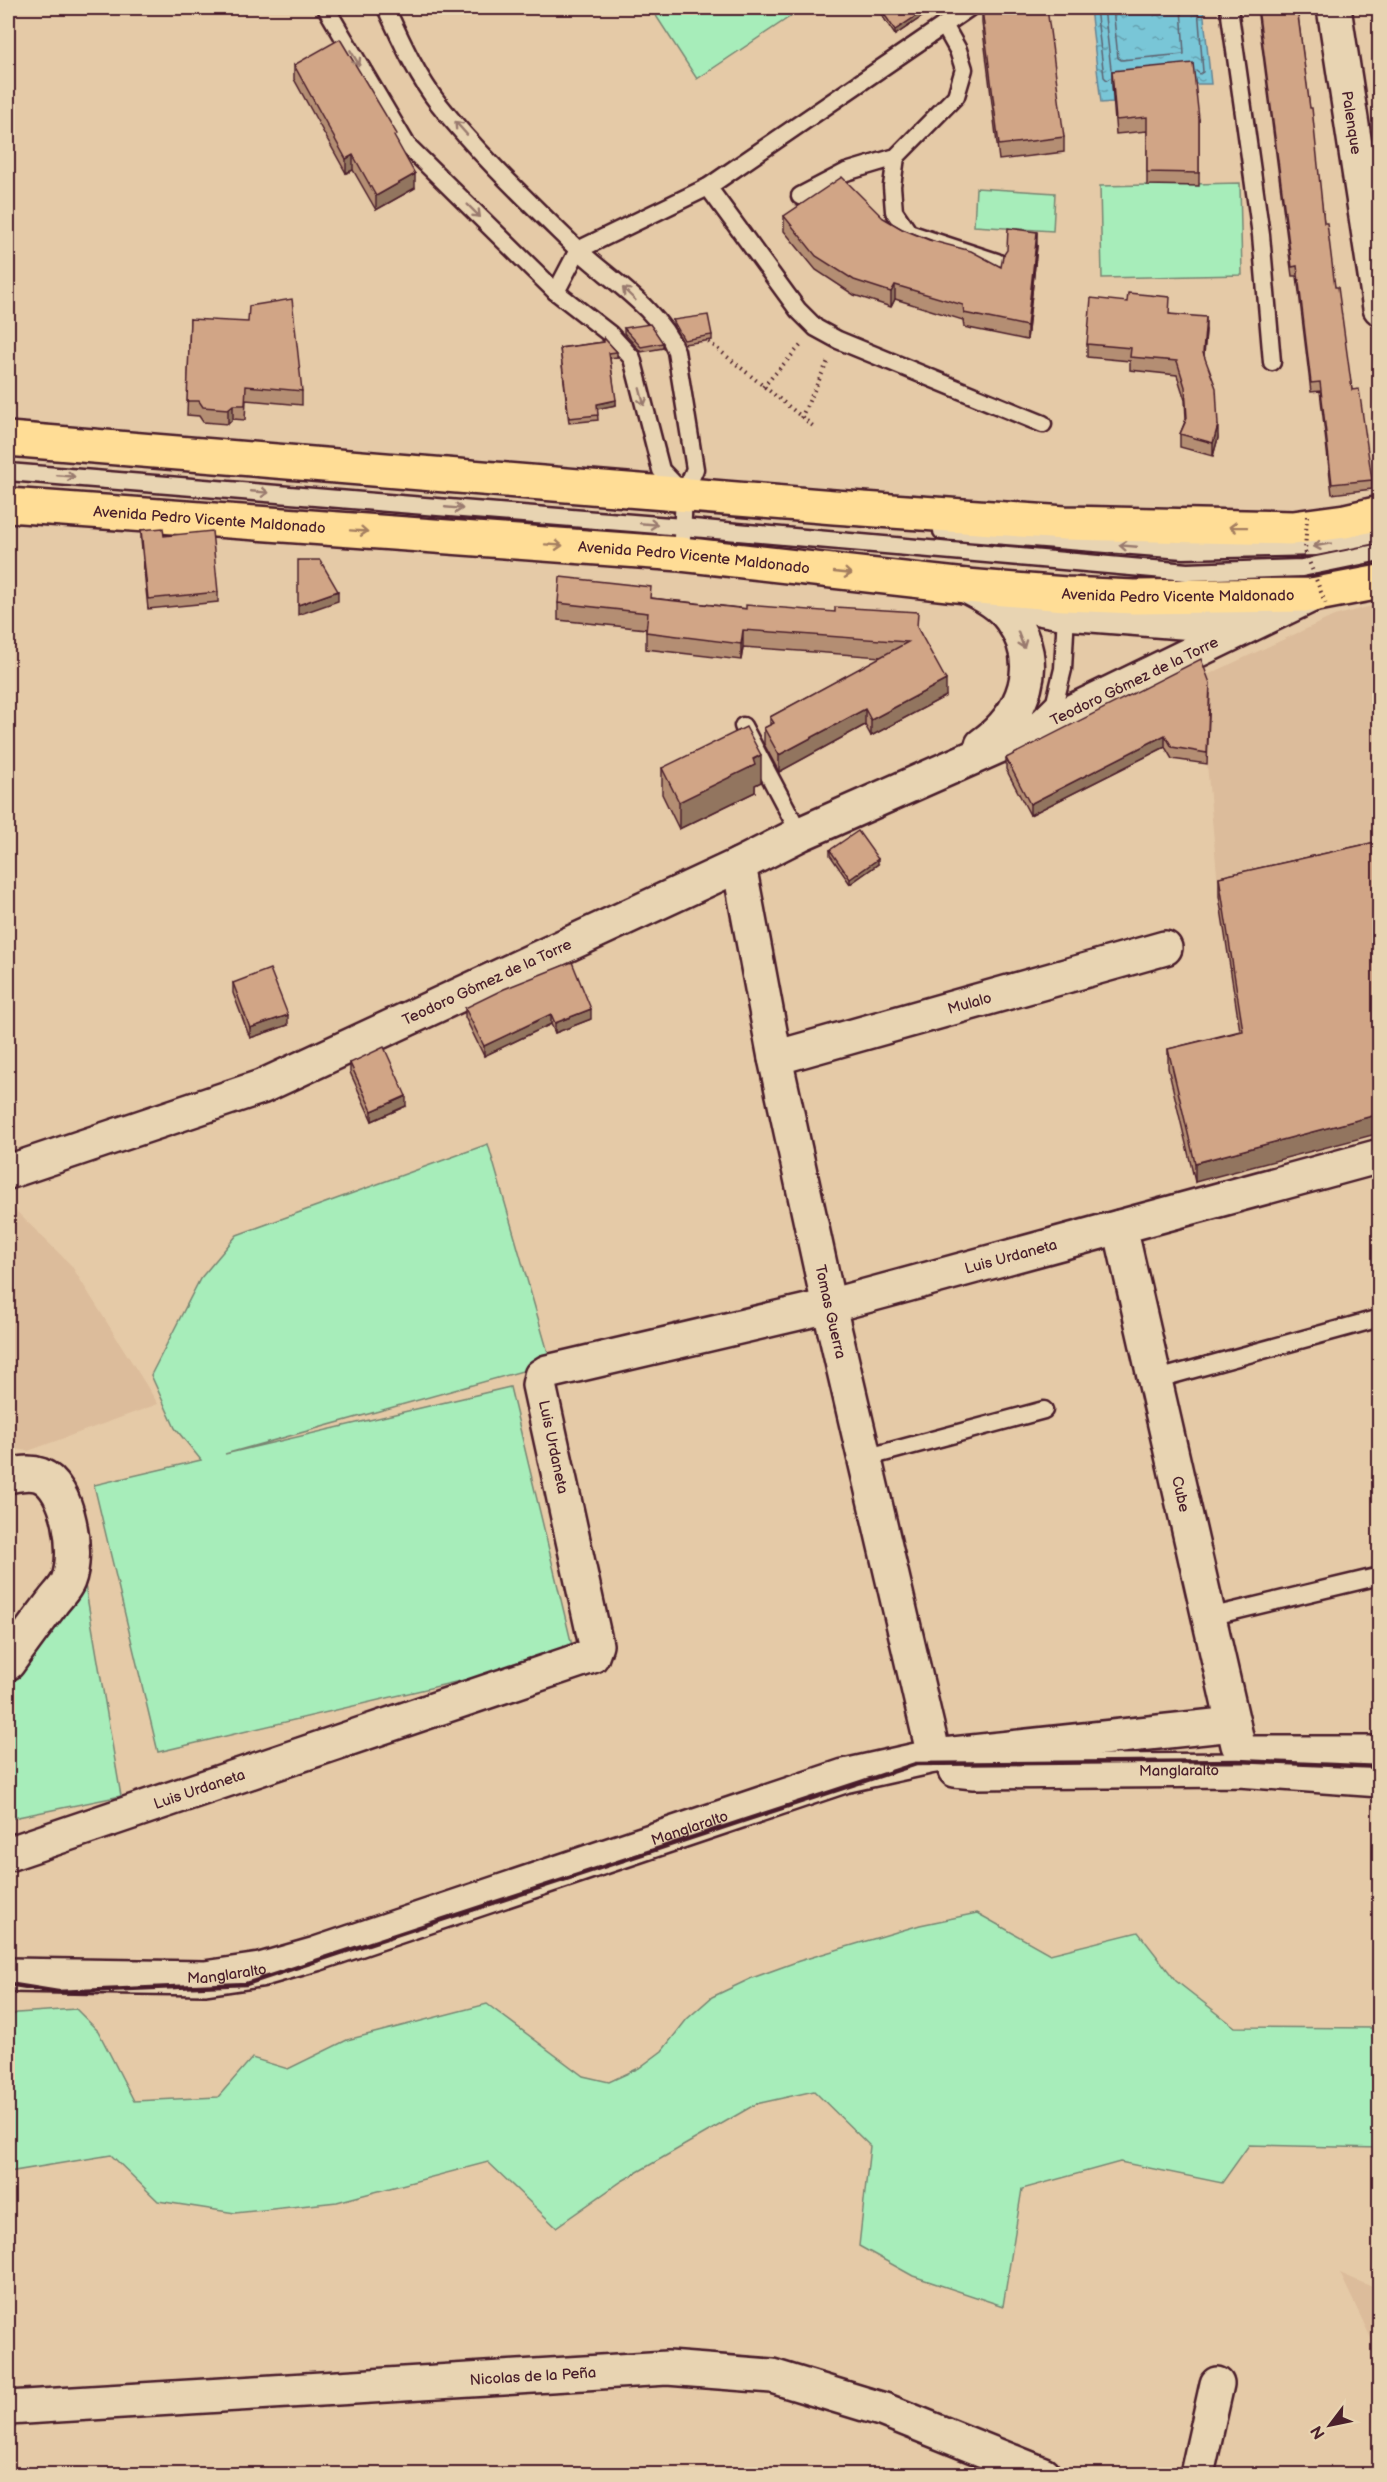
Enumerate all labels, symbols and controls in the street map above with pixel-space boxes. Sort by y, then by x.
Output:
one-way arrow [350,49,362,66]
street label: Palenque [1337,90,1366,156]
one-way arrow [454,121,468,136]
one-way arrow [466,203,481,218]
one-way arrow [622,287,637,301]
one-way arrow [637,388,649,407]
one-way arrow [55,471,75,482]
one-way arrow [250,487,270,498]
street label: Avenida Pedro Vicente Maldonado [93,502,326,538]
one-way arrow [444,503,464,514]
one-way arrow [638,519,658,530]
one-way arrow [1229,521,1249,533]
one-way arrow [349,526,369,537]
street label: Avenida Pedro Vicente Maldonado [577,537,811,578]
one-way arrow [543,540,563,551]
one-way arrow [1118,540,1138,551]
one-way arrow [1313,540,1333,551]
one-way arrow [833,567,853,578]
street label: Avenida Pedro Vicente Maldonado [1061,584,1295,607]
one-way arrow [1016,630,1027,648]
street label: Teodoro Gómez de la Torre [1047,632,1222,730]
street label: Teodoro Gómez de la Torre [399,935,575,1030]
street label: Mulalo [945,988,994,1018]
street label: Luis Urdaneta [962,1235,1059,1278]
street label: Tomas Guerra [811,1263,850,1361]
street label: Luis Urdaneta [534,1398,572,1496]
street label: Cube [1168,1474,1194,1514]
street label: Manglaralto [1139,1761,1219,1780]
street label: Luis Urdaneta [151,1765,247,1813]
street label: Manglaralto [649,1806,730,1850]
street label: Manglaralto [187,1959,269,1988]
street label: Nicolas de la Peña [469,2363,597,2389]
north arrow [1300,2395,1360,2455]
text: N [1307,2422,1330,2442]

